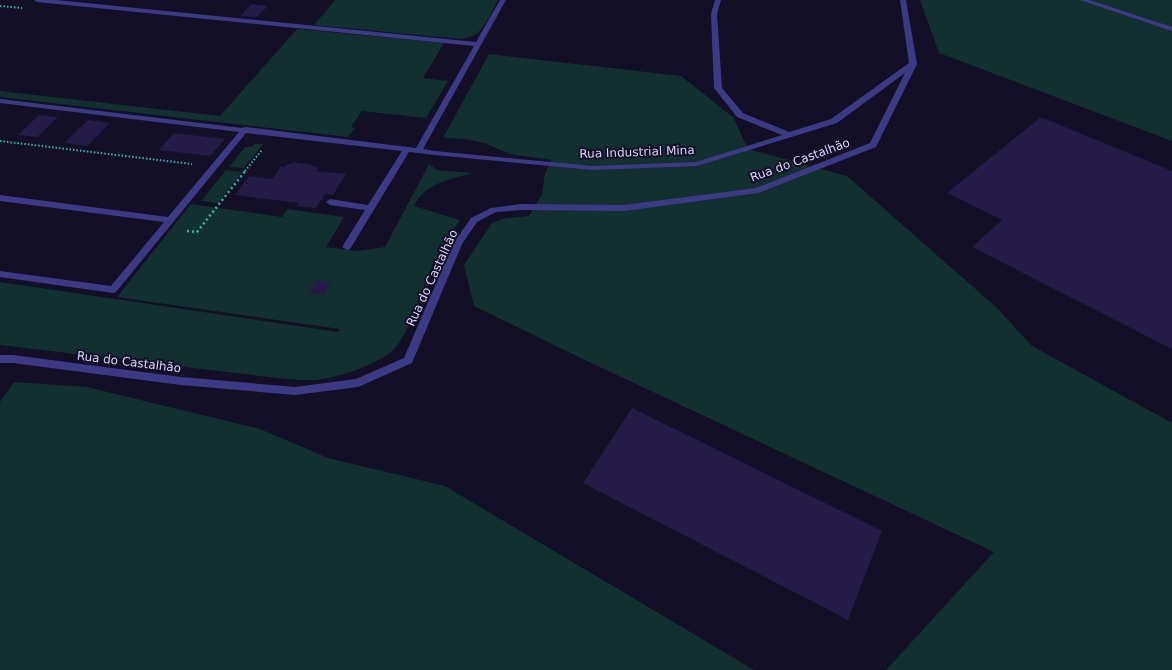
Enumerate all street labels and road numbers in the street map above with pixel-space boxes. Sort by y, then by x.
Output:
street label: Rua do Castalhão [748,135,852,185]
street label: Rua Industrial Mina [579,143,695,161]
street label: Rua do Castalhão [403,227,461,329]
street label: Rua do Castalhão [76,349,182,375]

